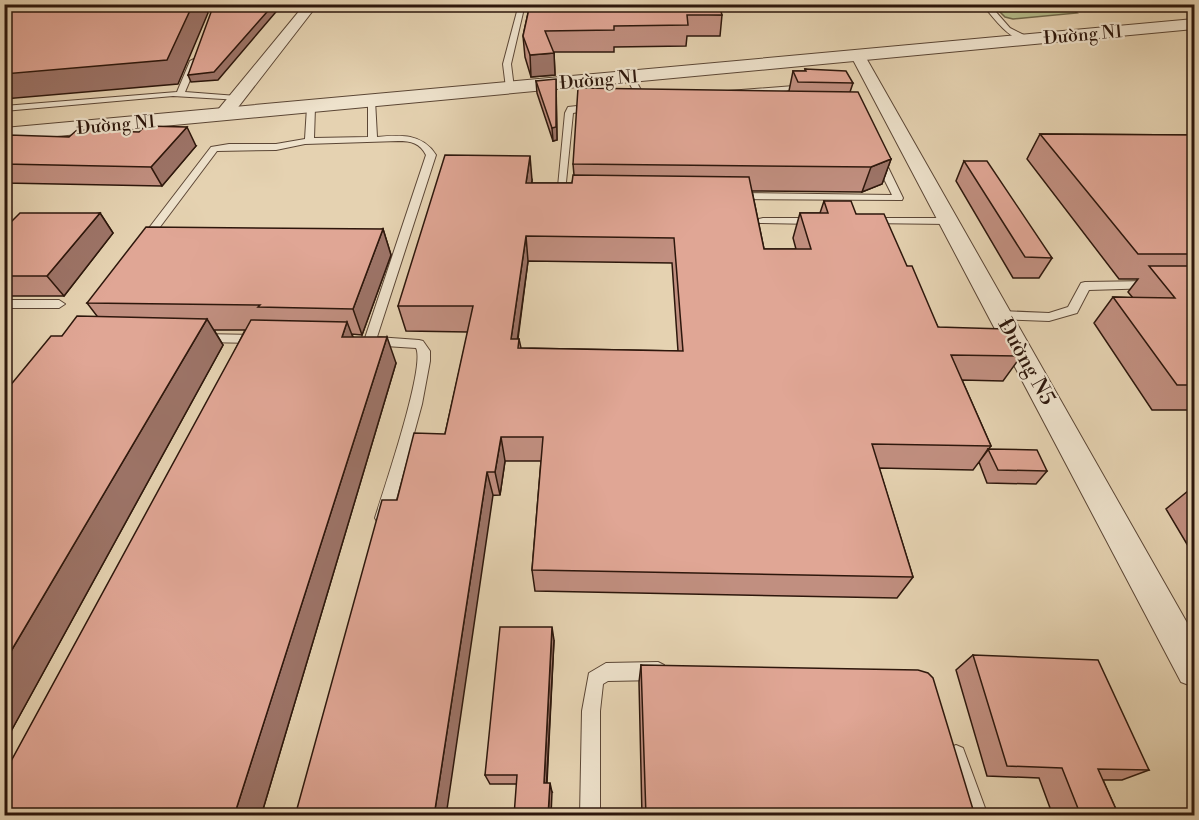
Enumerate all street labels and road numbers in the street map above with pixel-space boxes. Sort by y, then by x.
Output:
street label: Đường N1 [1043,20,1124,50]
street label: Đường N1 [559,65,640,95]
street label: Đường N1 [76,110,157,140]
street label: Đường N5 [992,314,1060,410]

